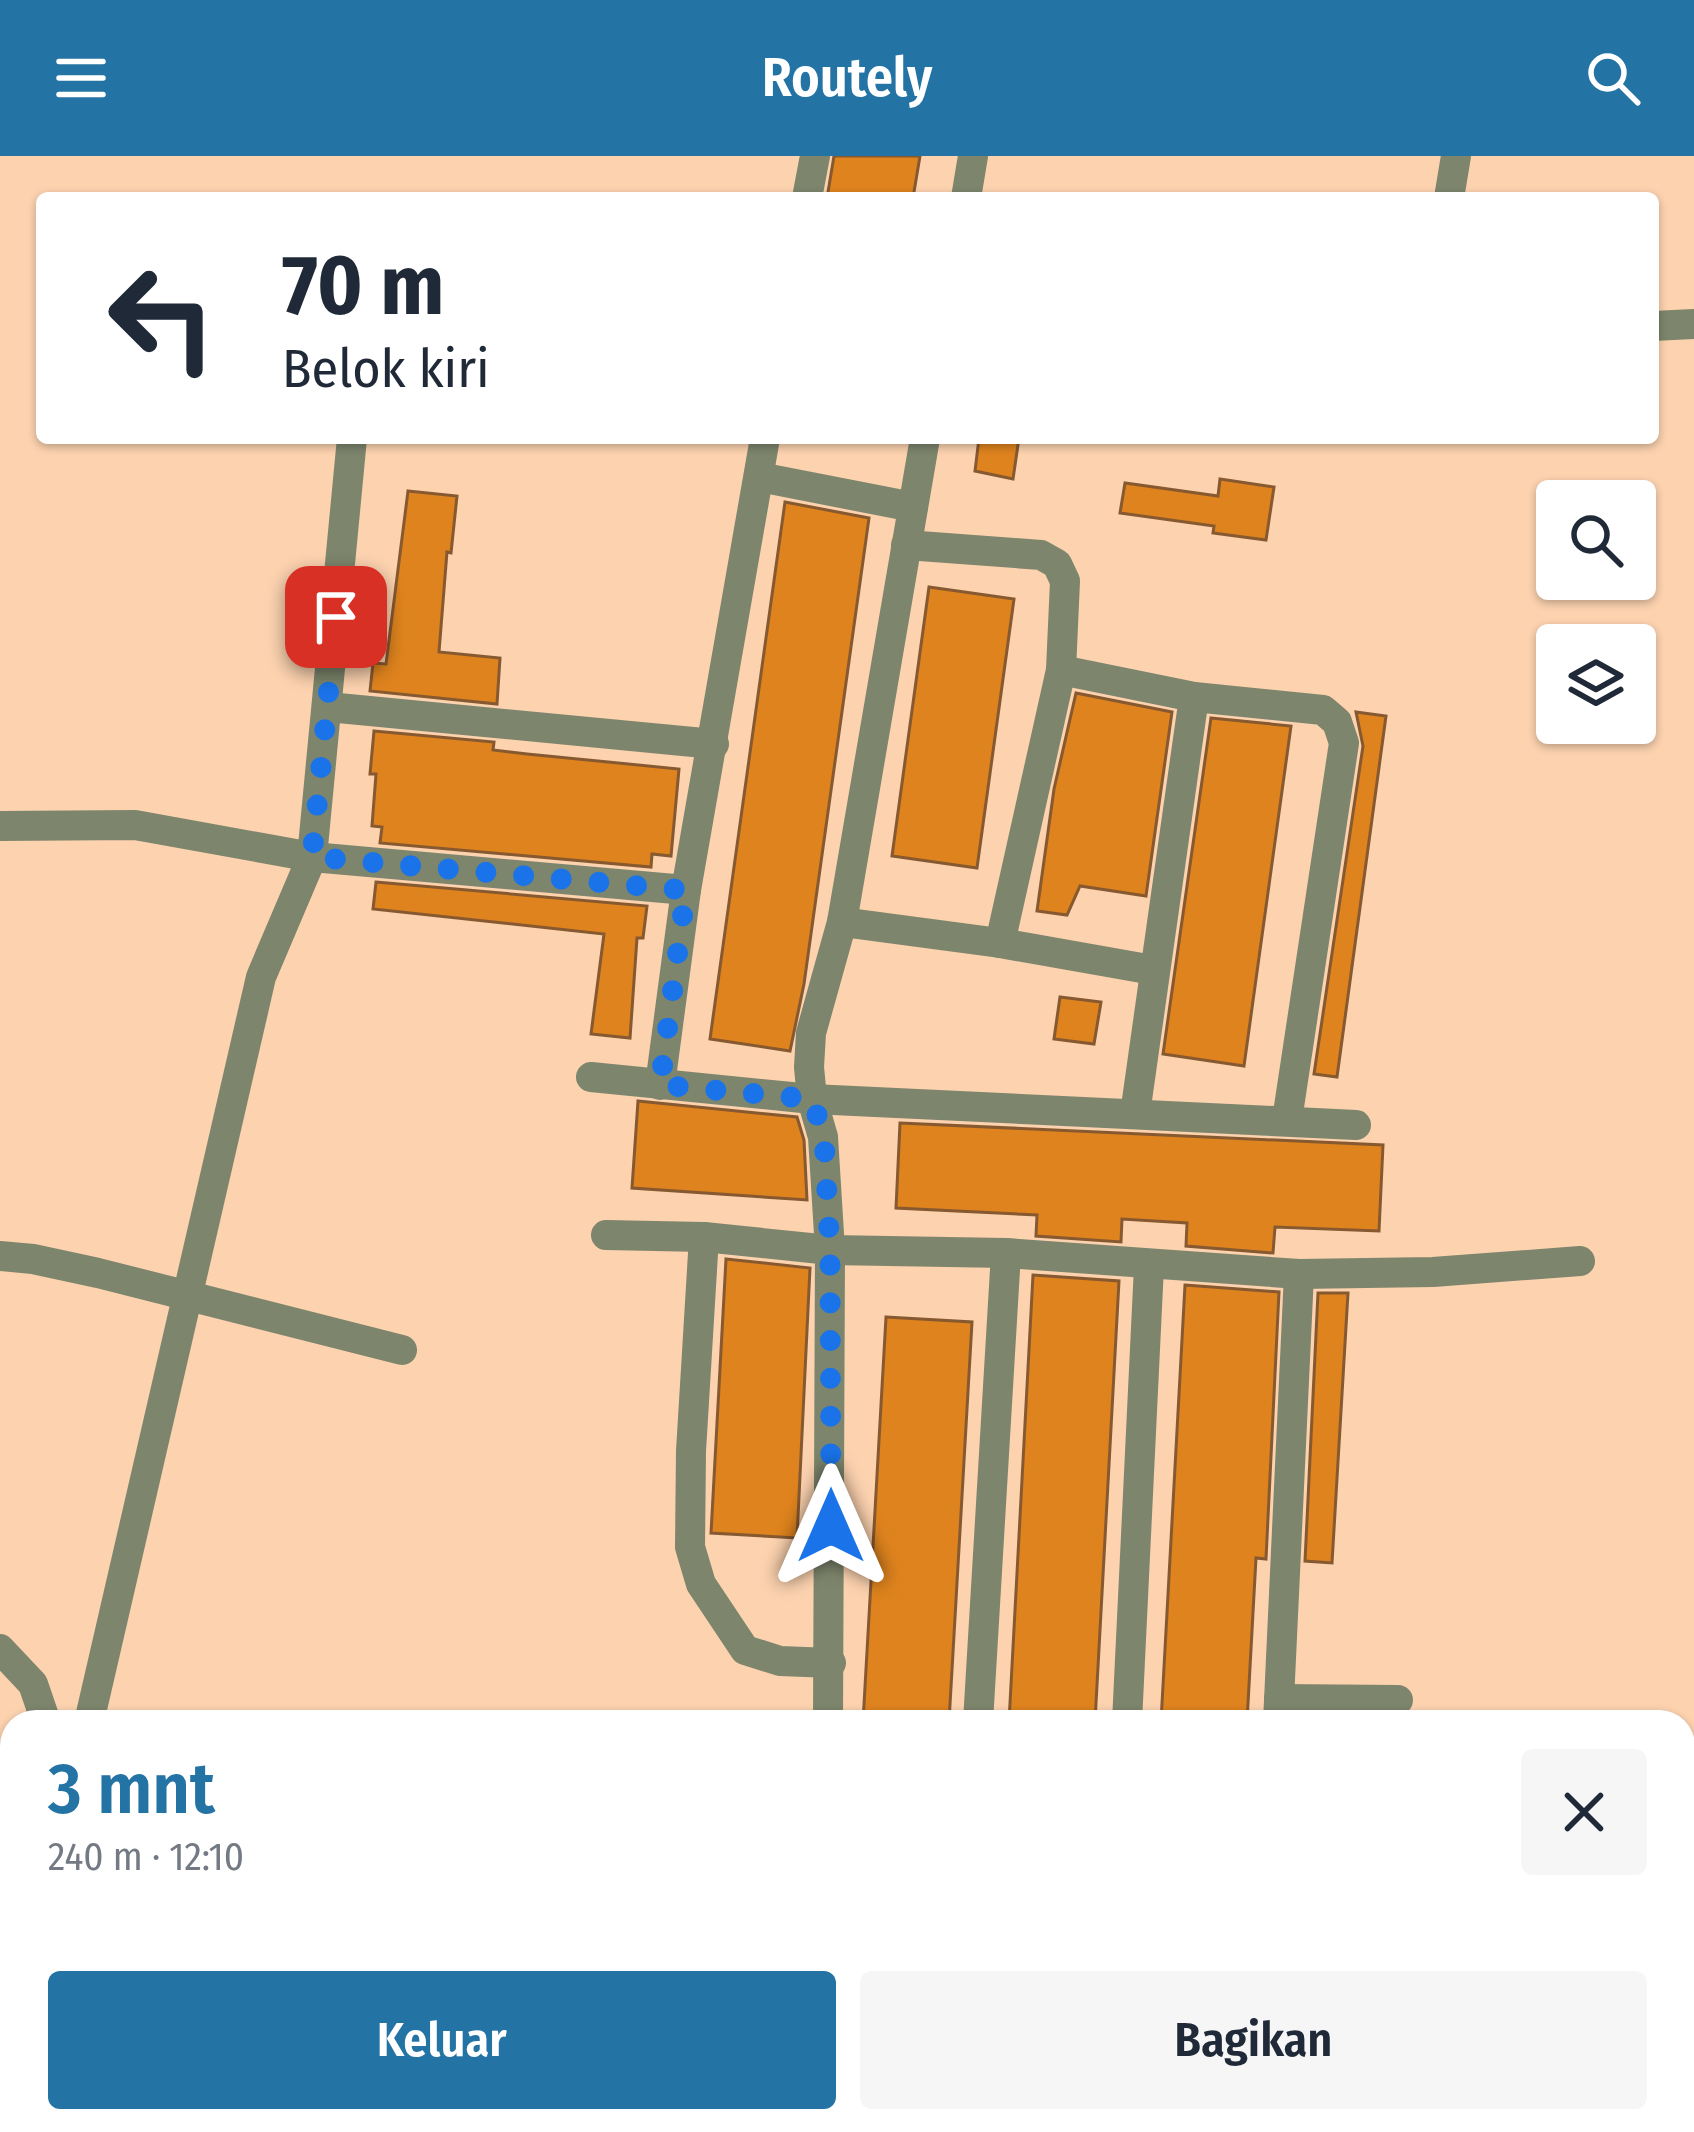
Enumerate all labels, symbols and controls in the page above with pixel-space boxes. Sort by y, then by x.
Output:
icon: menu [48,45,114,111]
icon: search [1580,45,1646,111]
text: Routely [762,46,932,110]
text: 70 m [282,235,444,336]
icon: left [84,240,240,396]
text: Belok kiri [282,337,490,401]
map controls [1536,480,1656,744]
button: search [1536,480,1656,600]
pin [285,566,387,668]
icon: arrive [303,584,369,650]
button: layers [1536,624,1656,744]
position arrow [768,1463,894,1589]
text: 3 mnt [48,1746,215,1832]
button: close [1521,1749,1647,1875]
text: 240 m · 12:10 [48,1834,244,1880]
button: Keluar [48,1971,836,2109]
button: Bagikan [860,1971,1647,2109]

